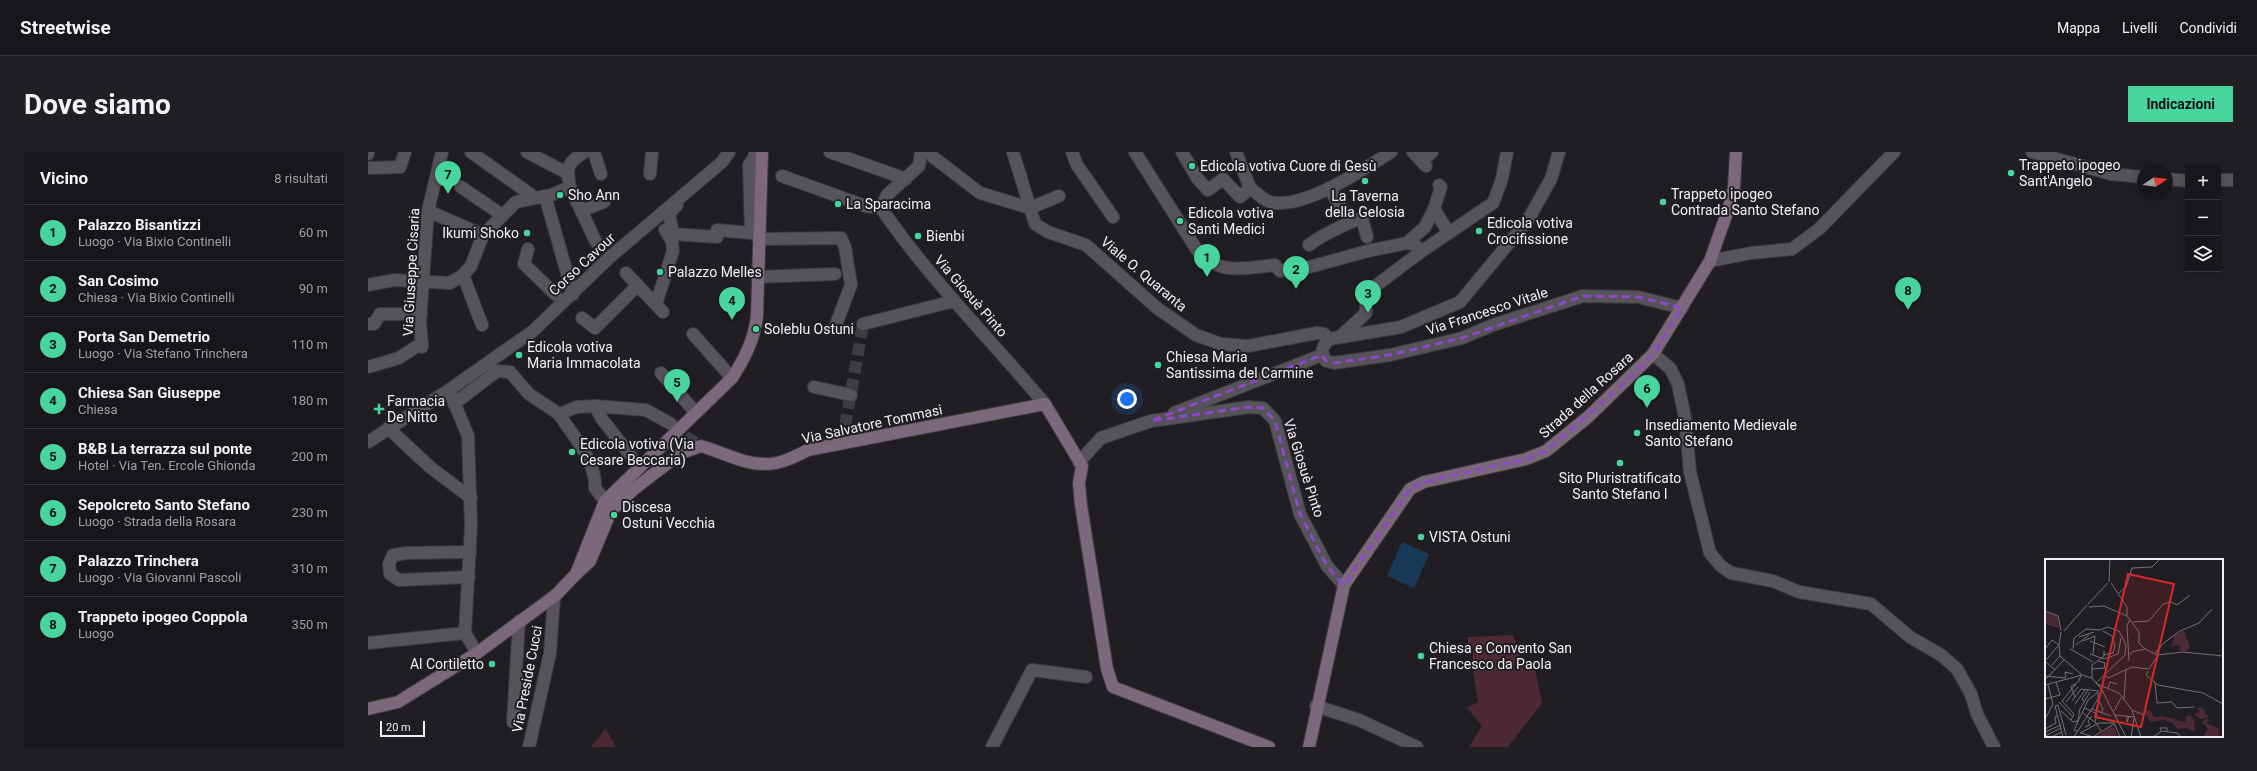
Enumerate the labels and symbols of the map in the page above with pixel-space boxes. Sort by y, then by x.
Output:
place label: Trappeto ipogeo Sant'Angelo [2019,157,2121,189]
place label: Edicola votiva Cuore di Gesù [1200,158,1376,174]
pin: 7 [435,161,461,194]
marker: Edicola votiva Cuore di Gesù [1187,161,1197,171]
north arrow [2137,164,2173,200]
marker: Trappeto ipogeo Sant'Angelo [2006,168,2016,178]
marker: La Taverna della Gelosia [1360,176,1370,186]
place label: Trappeto ipogeo Contrada Santo Stefano [1671,186,1820,218]
place label: Sho Ann [568,187,620,203]
place label: La Taverna della Gelosia [1325,188,1405,220]
marker: Sho Ann [555,190,565,200]
place label: La Sparacima [846,196,931,212]
marker: Trappeto ipogeo Contrada Santo Stefano [1658,197,1668,207]
marker: La Sparacima [833,199,843,209]
place label: Edicola votiva Santi Medici [1188,205,1274,237]
street label: Via Giuseppe Cisaria [400,207,422,337]
place label: Edicola votiva Crocifissione [1487,215,1573,247]
marker: Edicola votiva Santi Medici [1175,216,1185,226]
place label: Ikumi Shoko [442,225,519,241]
marker: Edicola votiva Crocifissione [1474,226,1484,236]
marker: Ikumi Shoko [522,228,532,238]
place label: Bienbi [926,228,965,244]
street label: Corso Cavour [546,229,618,299]
marker: Bienbi [913,231,923,241]
street label: Viale O. Quaranta [1098,233,1190,315]
pin: 1 [1194,244,1220,277]
street label: Via Giosuè Pinto [931,252,1011,340]
pin: 2 [1283,256,1309,289]
place label: Palazzo Melles [668,264,762,280]
marker: Palazzo Melles [655,267,665,277]
pin: 8 [1895,277,1921,310]
pin: 3 [1355,280,1381,313]
street label: Via Francesco Vitale [1424,284,1550,338]
pin: 4 [719,287,745,320]
place label: Soleblu Ostuni [764,321,854,337]
marker: Soleblu Ostuni [751,324,761,334]
place label: Edicola votiva Maria Immacolata [527,339,641,371]
place label: Chiesa Maria Santissima del Carmine [1166,349,1313,381]
street label: Strada della Rosara [1536,349,1636,441]
marker: Edicola votiva Maria Immacolata [514,350,524,360]
marker: Chiesa Maria Santissima del Carmine [1153,360,1163,370]
pin: 5 [664,369,690,402]
pin: 6 [1634,375,1660,408]
your location [1117,389,1137,409]
place label: Farmacia De Nitto [387,393,445,425]
street label: Via Salvatore Tommasi [800,401,944,447]
marker: Farmacia De Nitto [374,404,384,414]
street label: Via Giosuè Pinto [1281,417,1327,519]
place label: Insediamento Medievale Santo Stefano [1645,417,1797,449]
marker: Insediamento Medievale Santo Stefano [1632,428,1642,438]
place label: Edicola votiva (Via Cesare Beccaria) [580,436,694,469]
marker: Edicola votiva (Via Cesare Beccaria) [567,447,577,457]
marker: Sito Pluristratificato Santo Stefano I [1615,458,1625,468]
place label: Sito Pluristratificato Santo Stefano I [1559,470,1681,502]
place label: Discesa Ostuni Vecchia [622,499,715,531]
marker: Discesa Ostuni Vecchia [609,510,619,520]
place label: VISTA Ostuni [1429,529,1511,545]
marker: VISTA Ostuni [1416,532,1426,542]
inset map [2045,559,2223,737]
street label: Via Preside Cucci [509,624,545,734]
place label: Chiesa e Convento San Francesco da Paola [1429,640,1572,672]
marker: Chiesa e Convento San Francesco da Paola [1416,651,1426,661]
place label: Al Cortiletto [410,656,484,672]
marker: Al Cortiletto [487,659,497,669]
scale bar [380,719,425,738]

